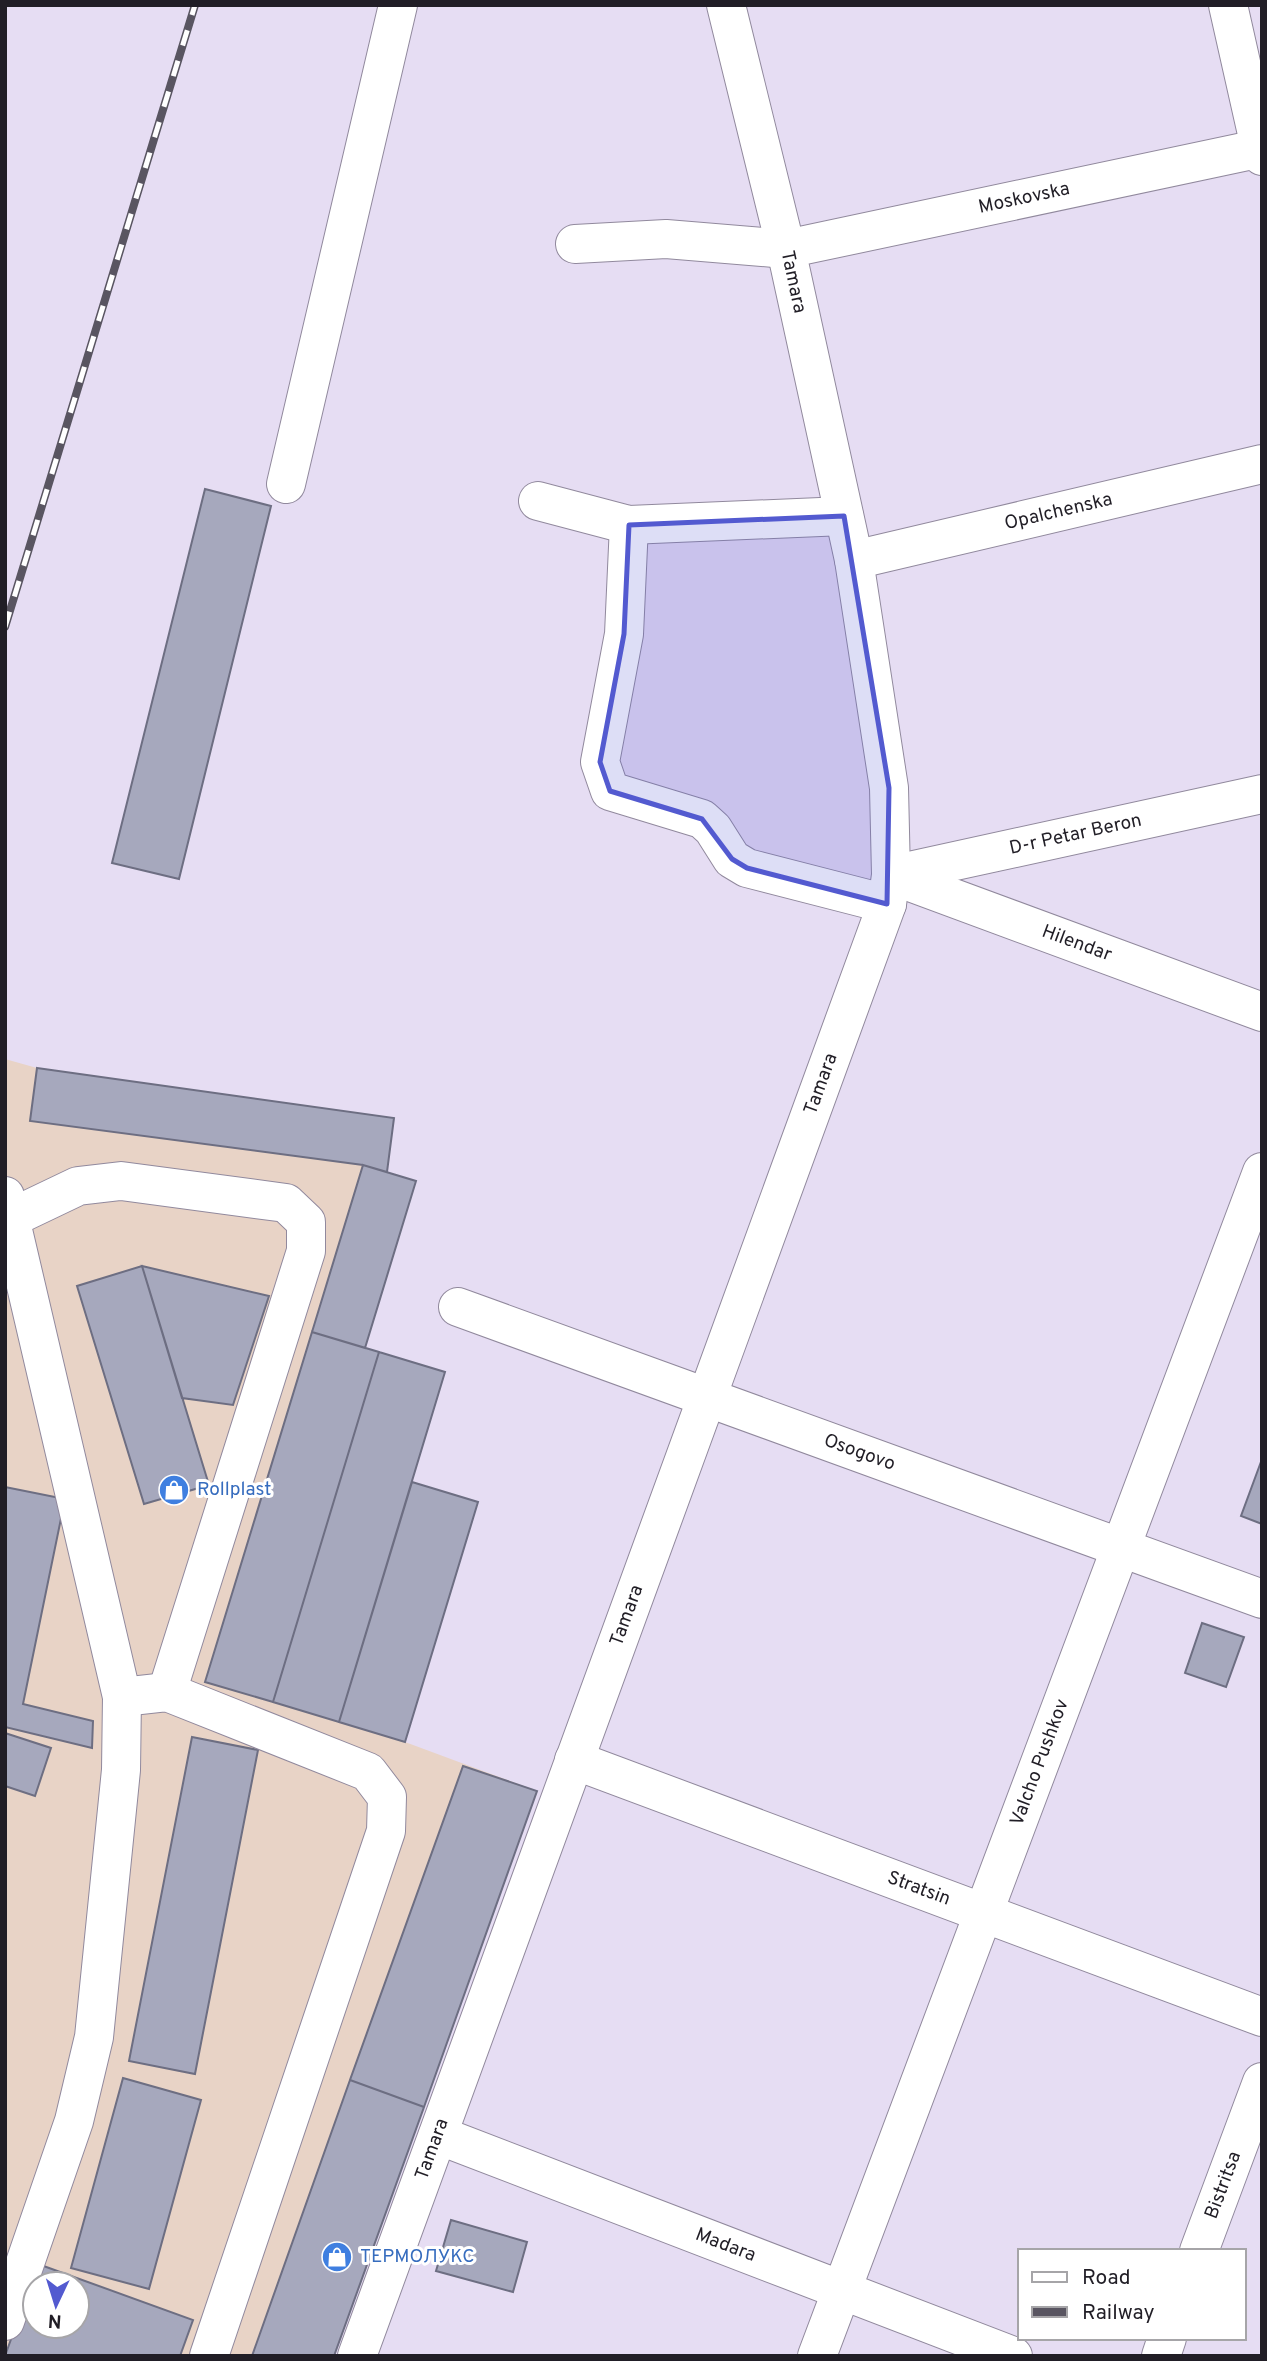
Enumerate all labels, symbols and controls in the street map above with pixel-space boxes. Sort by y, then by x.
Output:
street label: Moskovska [976,177,1072,220]
street label: Tamara [775,248,811,316]
street label: Opalchenska [1002,488,1115,536]
street label: D-r Petar Beron [1007,809,1144,861]
street label: Hilendar [1038,920,1116,968]
street label: Tamara [799,1050,843,1118]
street label: Osogovo [820,1429,898,1477]
shop icon: Rollplast [157,1473,191,1507]
place label: Rollplast [197,1478,271,1502]
street label: Tamara [605,1582,649,1650]
street label: Valcho Pushkov [1005,1696,1075,1829]
street label: Stratsin [884,1866,954,1912]
street label: Tamara [410,2115,455,2183]
street label: Bistritsa [1200,2148,1247,2223]
street label: Madara [692,2223,759,2268]
shop icon: ТЕРМОЛУКС [320,2240,354,2274]
place label: ТЕРМОЛУКС [360,2245,475,2269]
legend [1018,2249,1246,2340]
text: Road [1082,2265,1131,2292]
north arrow [21,2270,91,2340]
text: Railway [1082,2300,1155,2327]
text: N [47,2308,63,2332]

